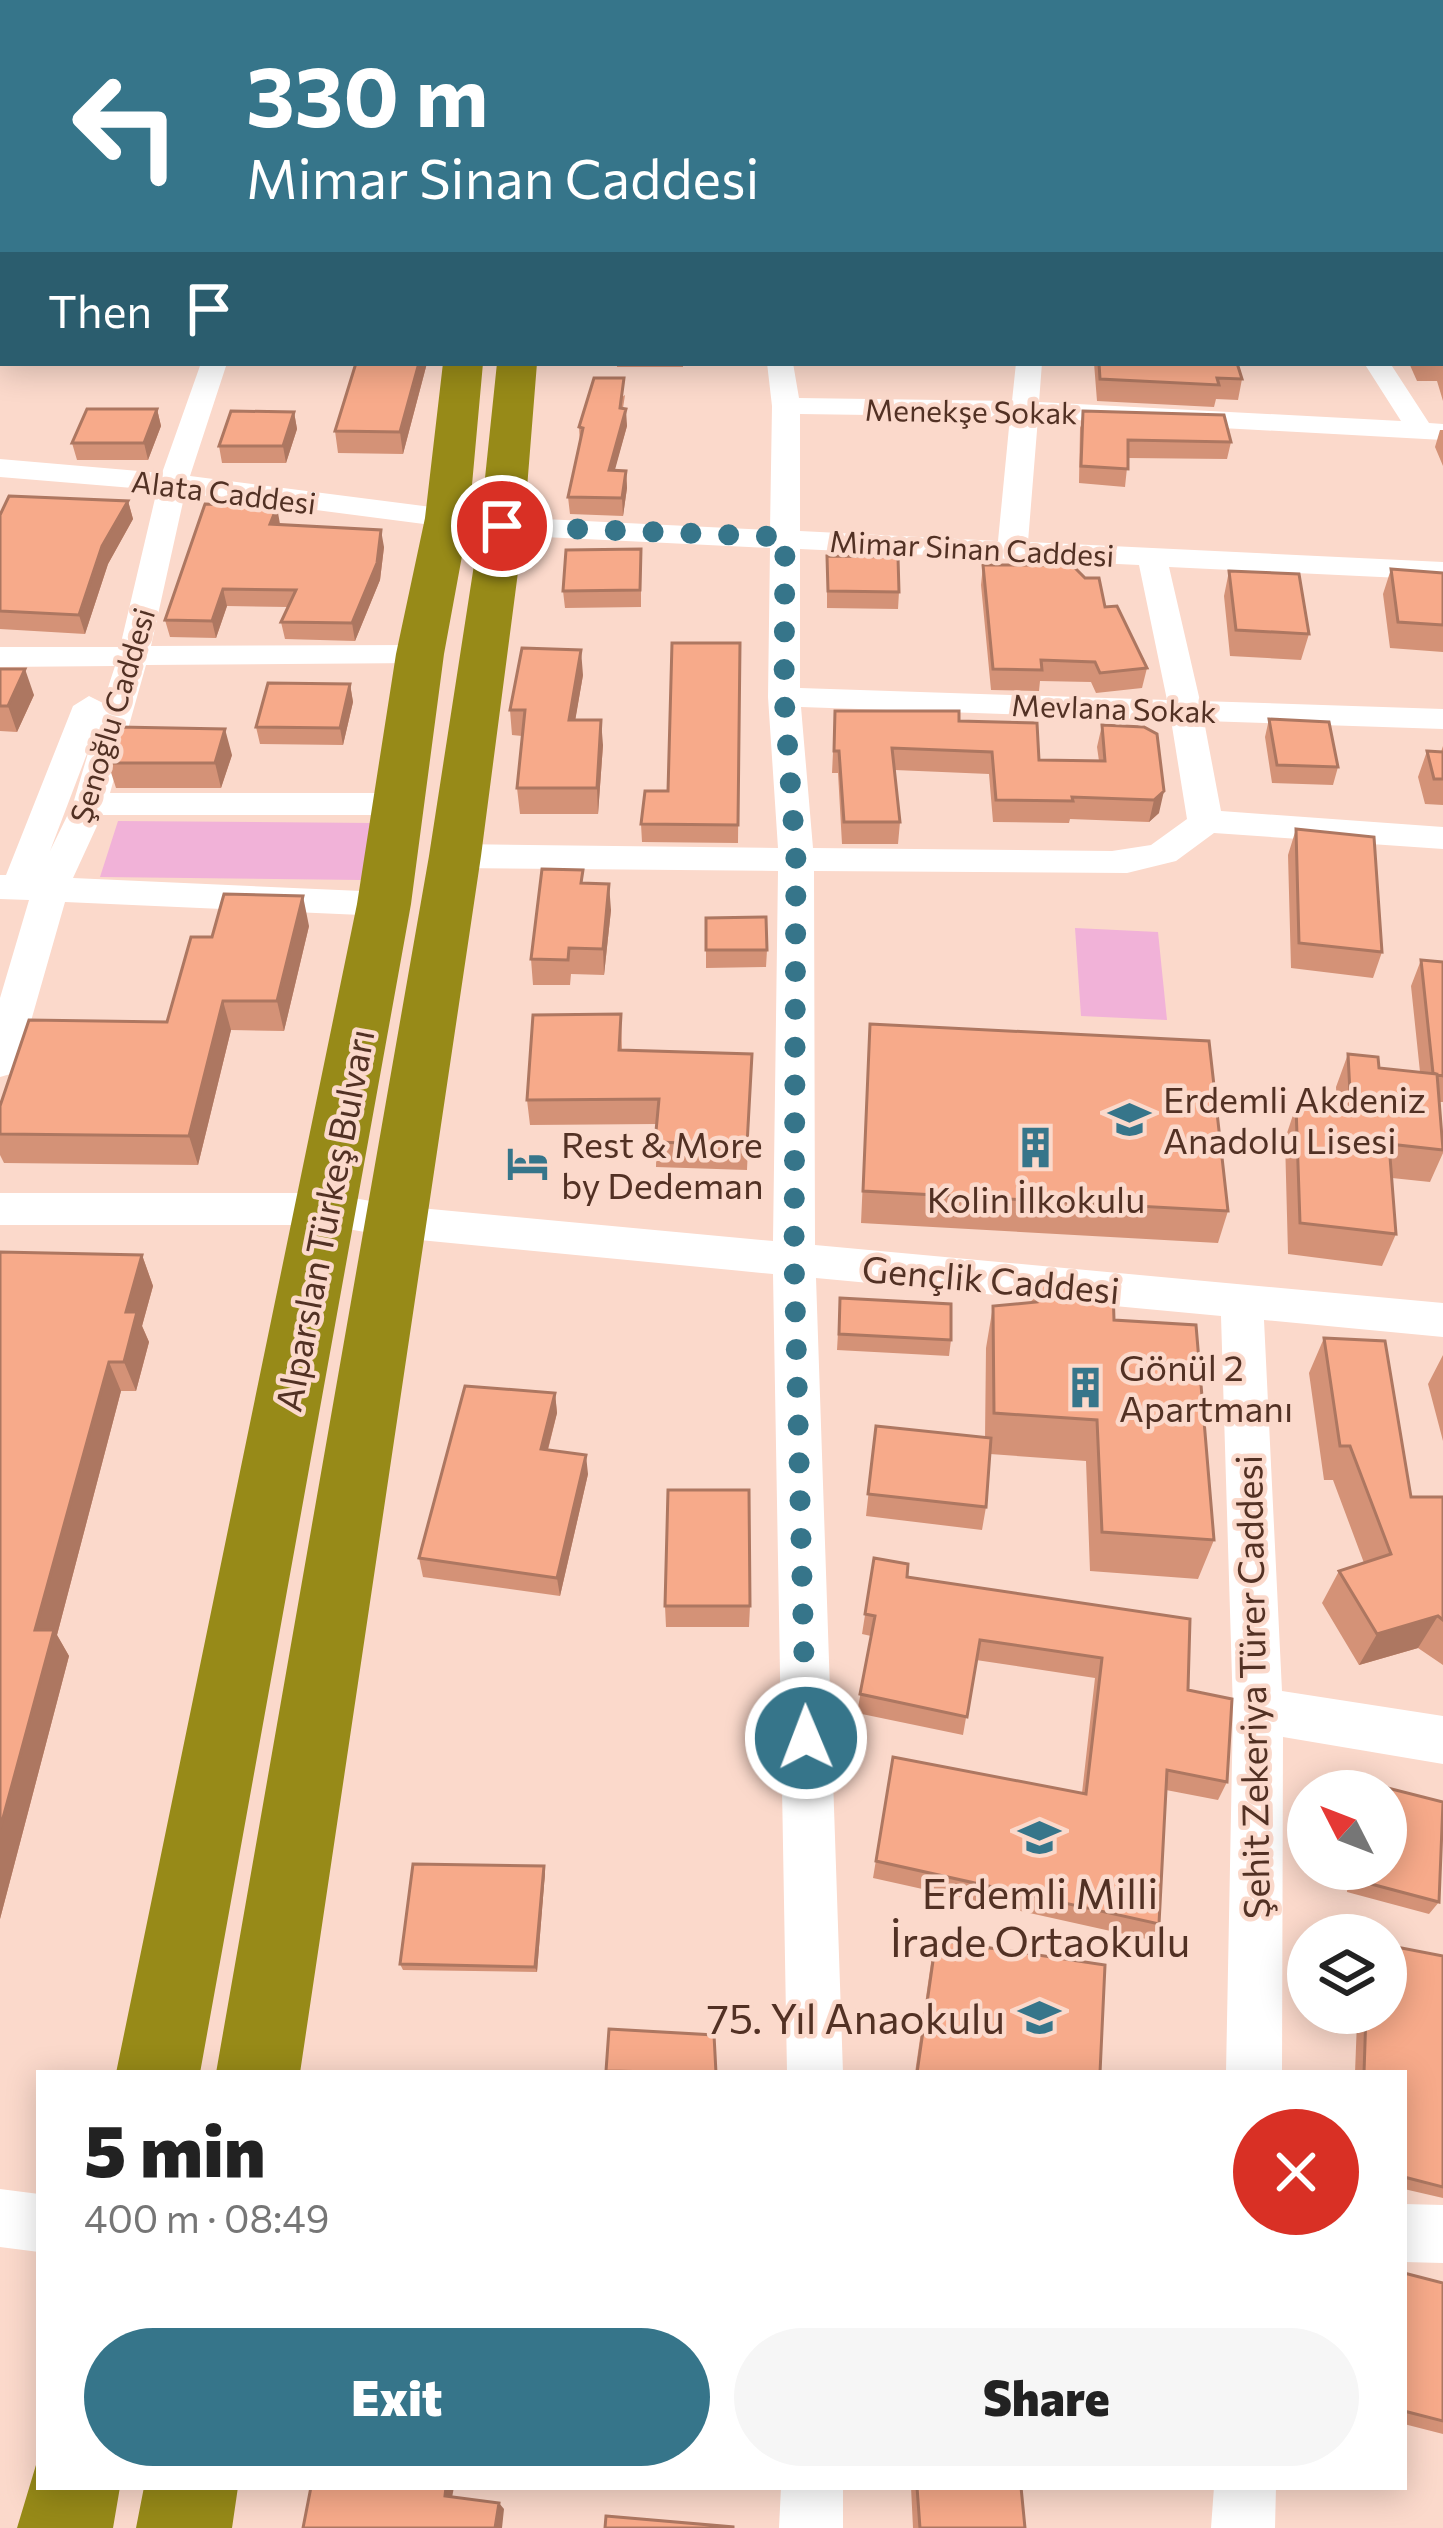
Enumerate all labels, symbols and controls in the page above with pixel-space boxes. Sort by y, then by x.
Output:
text: 330 m [246,42,489,144]
icon: left [48,48,204,204]
text: Mimar Sinan Caddesi [246,144,759,210]
icon: arrive [176,276,242,342]
text: Then [48,282,152,337]
street label: Menekşe Sokak [864,390,1078,430]
street label: Alata Caddesi [130,461,318,521]
pin [451,475,553,577]
icon: arrive [469,493,535,559]
street label: Mimar Sinan Caddesi [829,521,1115,573]
street label: Şenoğlu Caddesi [61,603,161,827]
street label: Mevlana Sokak [1011,685,1217,729]
street label: Alparslan Türkeş Bulvarı [264,1025,382,1415]
place label: Erdemli Akdeniz Anadolu Lisesi [1163,1076,1426,1161]
school or university icon: Erdemli Akdeniz Anadolu Lisesi [1106,1096,1152,1142]
place label: Rest & More by Dedeman [561,1121,764,1206]
building icon: Kolin İlkokulu [1013,1125,1059,1171]
hotel icon: Rest & More by Dedeman [504,1141,550,1187]
place label: Kolin İlkokulu [927,1176,1145,1220]
street label: Gençlik Caddesi [860,1245,1122,1311]
place label: Gönül 2 Apartmanı [1119,1344,1293,1429]
building icon: Gönül 2 Apartmanı [1062,1364,1108,1410]
street label: Şehit Zekeriya Türer Caddesi [1225,1455,1277,1919]
position arrow [743,1675,869,1801]
north arrow [1287,1770,1407,1890]
map controls [1287,1770,1407,2034]
school or university icon: Erdemli Milli İrade Ortaokulu [1017,1815,1063,1861]
place label: Erdemli Milli İrade Ortaokulu [890,1866,1190,1966]
button: layers [1287,1914,1407,2034]
place label: 75. Yıl Anaokulu [707,1991,1005,2043]
school or university icon: 75. Yıl Anaokulu [1016,1994,1062,2040]
text: 5 min [84,2104,266,2192]
button: close [1233,2109,1359,2235]
text: 400 m · 08:49 [84,2193,329,2241]
button: Exit [84,2328,710,2466]
button: Share [734,2328,1359,2466]

